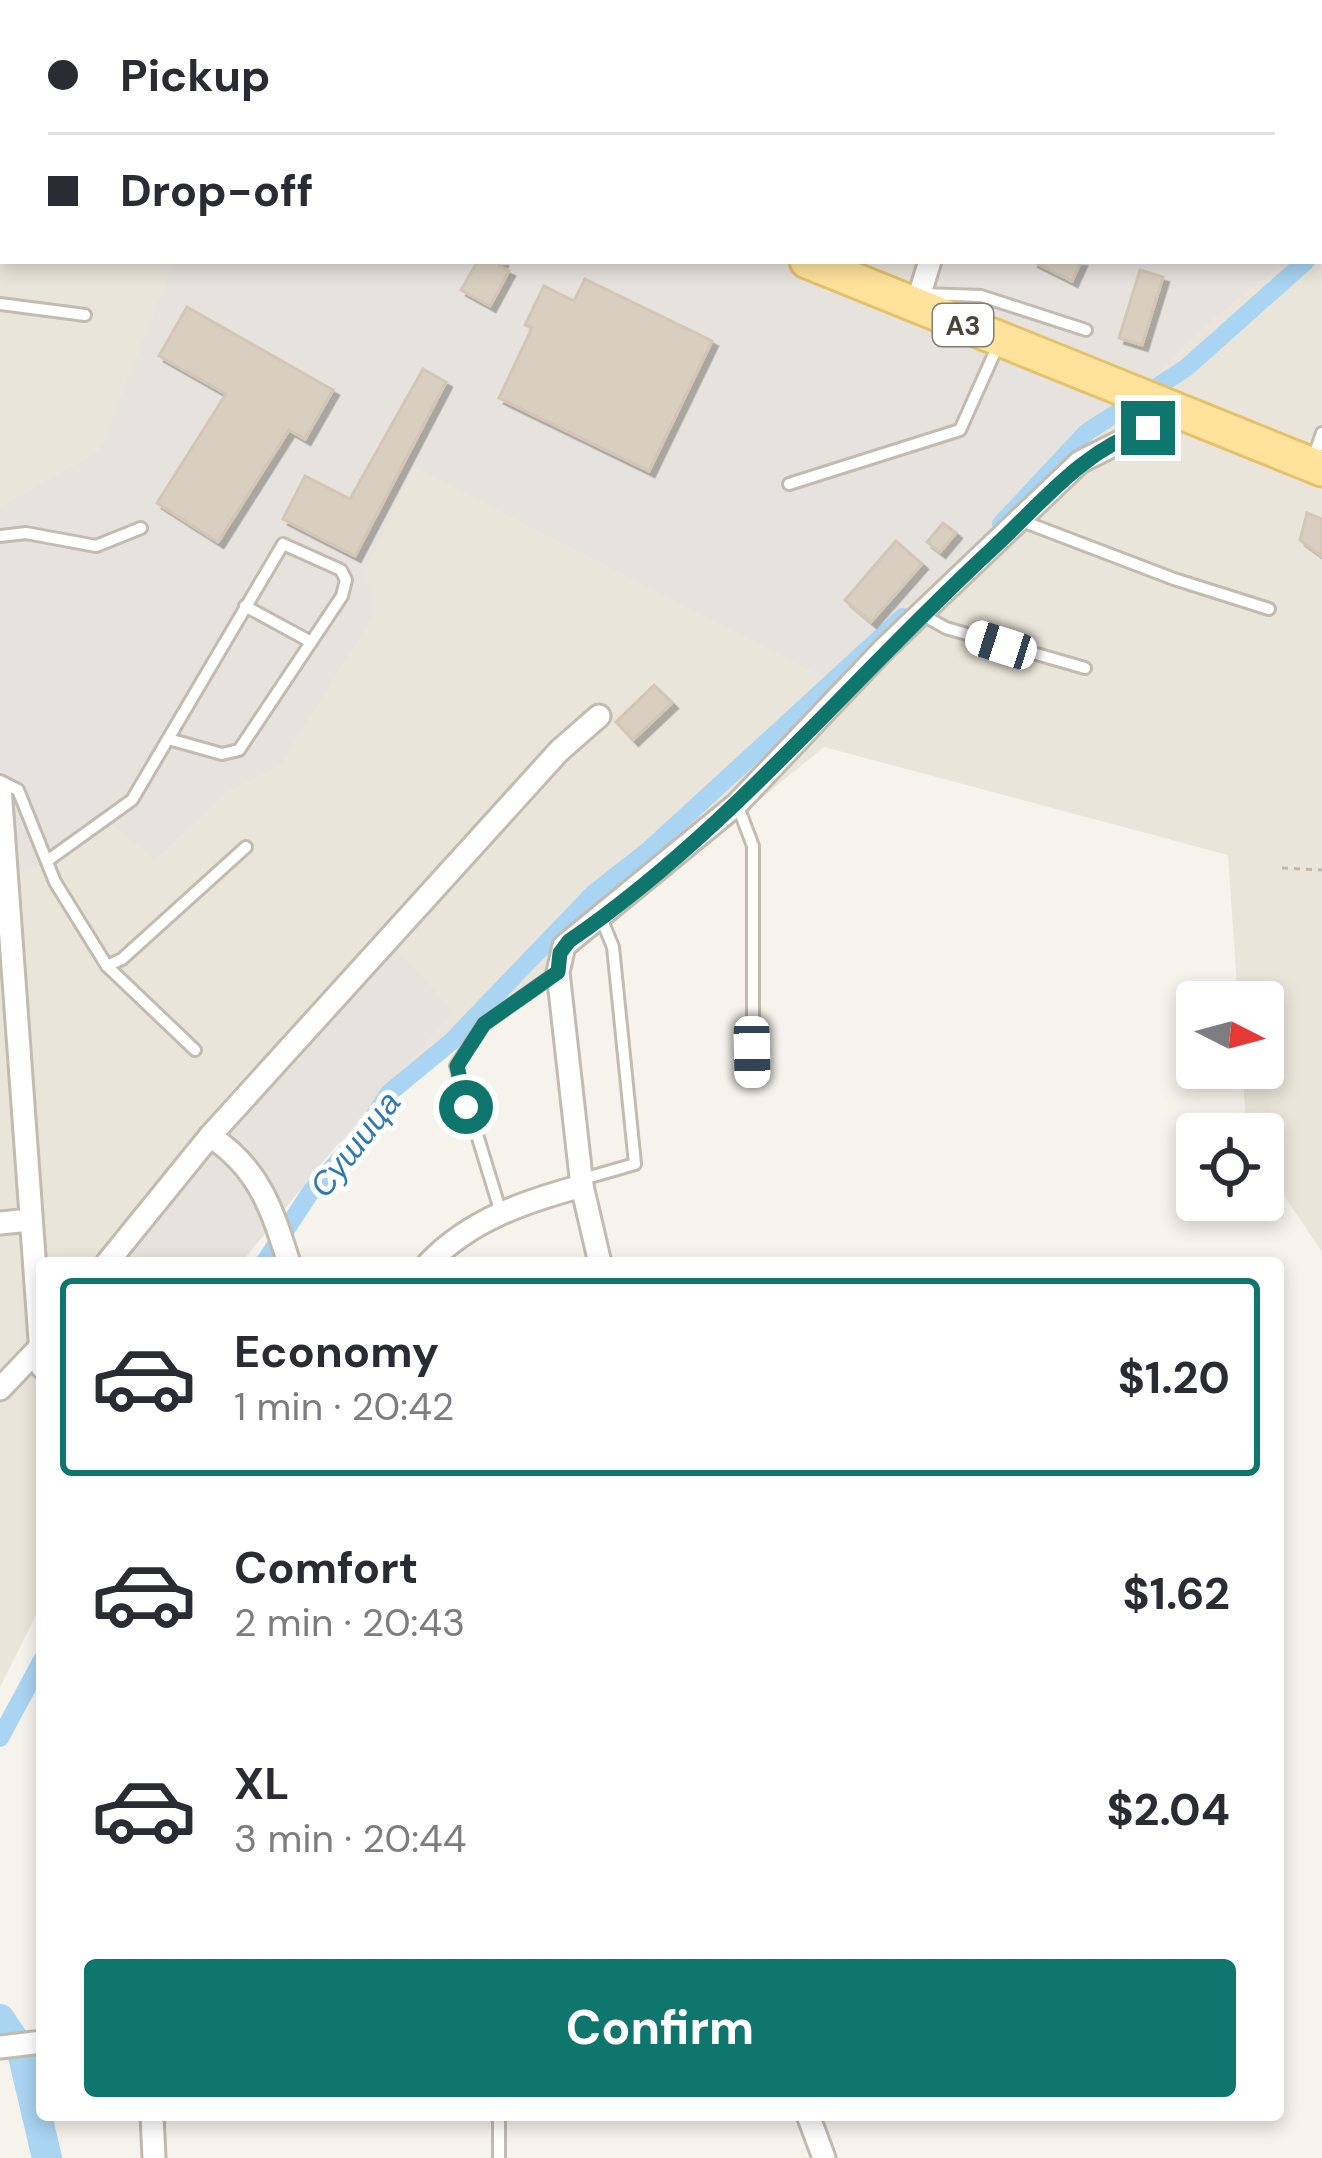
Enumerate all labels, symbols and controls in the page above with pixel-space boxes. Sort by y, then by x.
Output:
text: Pickup [120,46,270,105]
text: Drop-off [120,161,314,220]
road number: A3 [933,304,993,346]
route end [1121,401,1175,455]
car [961,617,1041,673]
north arrow [1176,981,1284,1089]
map controls [1176,981,1284,1221]
car [733,1016,771,1088]
route start [439,1080,493,1134]
water label: Сушица [300,1082,410,1206]
button: locate [1176,1113,1284,1221]
text: Economy [234,1322,439,1381]
icon: car [90,1323,198,1431]
text: $1.20 [1118,1348,1230,1407]
text: 1 min · 20:42 [234,1381,454,1432]
text: Comfort [234,1538,418,1597]
icon: car [90,1539,198,1647]
text: $1.62 [1122,1564,1230,1623]
text: 2 min · 20:43 [234,1597,465,1648]
text: XL [234,1754,289,1813]
icon: car [90,1755,198,1863]
text: $2.04 [1106,1780,1230,1839]
text: 3 min · 20:44 [234,1813,466,1864]
button: Confirm [84,1959,1236,2097]

